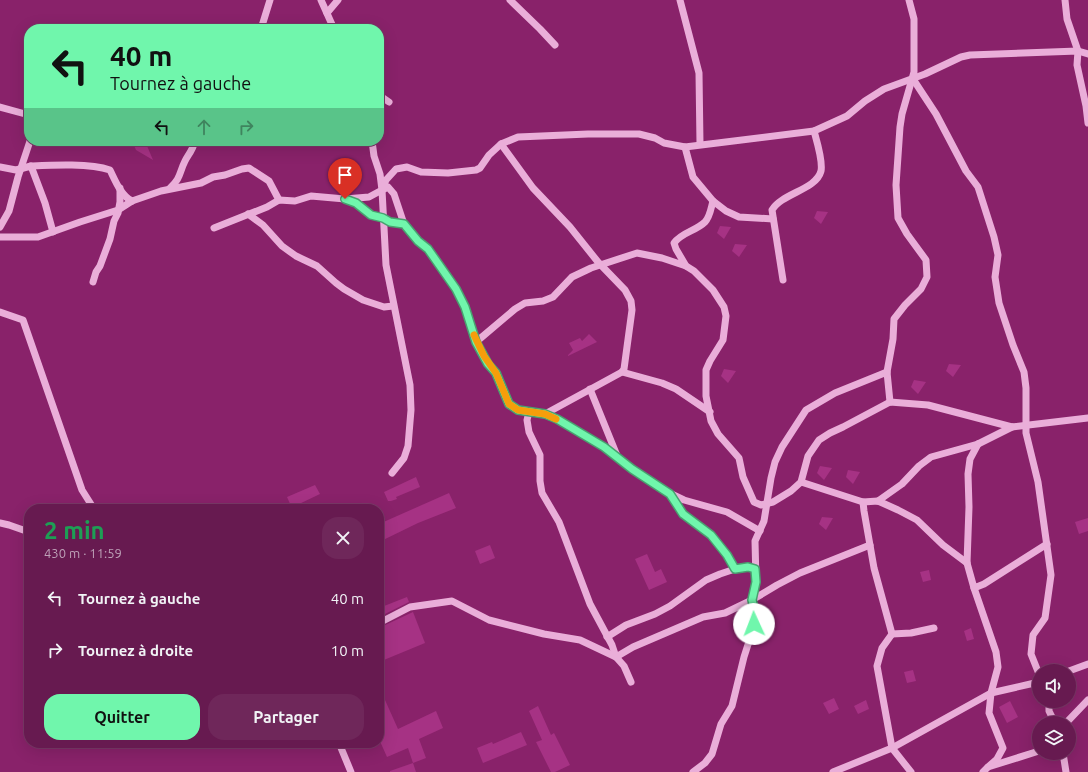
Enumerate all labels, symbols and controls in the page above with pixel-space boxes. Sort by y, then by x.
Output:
icon: left [44,40,96,92]
text: 40 m [110,40,172,71]
text: Tournez à gauche [110,73,251,93]
icon: left [151,116,173,138]
icon: ahead [193,116,215,138]
icon: right [235,116,257,138]
pin [328,158,362,199]
icon: arrive [334,164,356,186]
text: 2 min [44,517,105,544]
button: close [322,517,364,559]
text: 430 m · 11:59 [44,546,122,560]
icon: left [44,587,66,609]
text: Tournez à gauche [78,590,201,607]
text: 40 m [331,590,364,607]
position arrow [733,603,775,645]
icon: right [44,639,66,661]
text: Tournez à droite [78,642,193,659]
text: 10 m [331,642,364,659]
map controls [1032,664,1076,760]
button: sound [1032,664,1076,708]
button: Quitter [44,694,200,740]
button: Partager [208,694,364,740]
button: layers [1032,716,1076,760]

